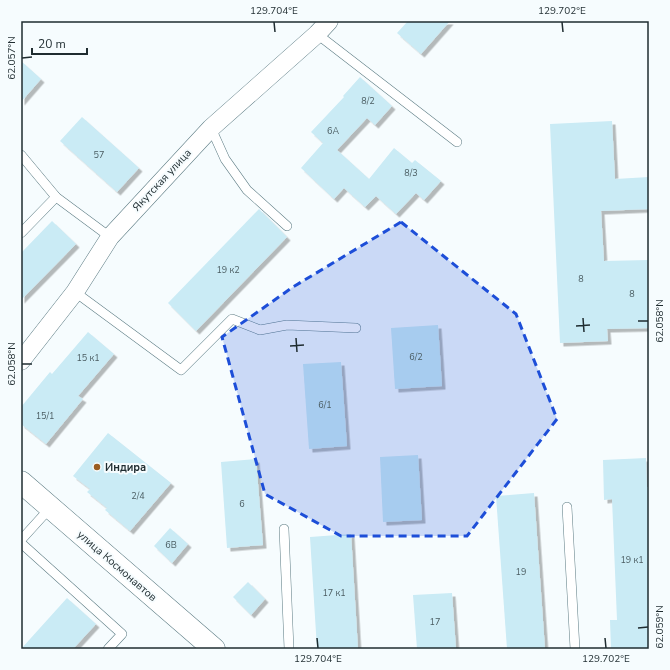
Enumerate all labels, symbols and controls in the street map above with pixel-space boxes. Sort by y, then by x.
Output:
text: 129.704°E [250,4,298,18]
text: 129.702°E [538,4,586,18]
scale bar [32,30,87,56]
text: 62.057°N [5,36,19,80]
text: 20 m [38,36,66,52]
house number: 8/2 [361,95,375,107]
house number: 6А [327,125,339,137]
street label: Якутская улица [129,146,195,214]
house number: 57 [94,149,104,161]
house number: 8/3 [404,167,418,179]
house number: 19 к2 [216,264,240,276]
house number: 8 [578,273,584,285]
house number: 8 [629,288,635,300]
text: 62.058°N [653,299,667,343]
text: 62.058°N [5,342,19,386]
house number: 6/2 [409,351,423,363]
house number: 15 к1 [76,352,100,364]
house number: 6/1 [318,399,332,411]
house number: 15/1 [36,410,54,422]
place label: Индира [105,460,146,475]
marker: Индира [92,462,102,472]
house number: 2/4 [131,490,145,502]
house number: 6 [239,498,245,510]
street label: улица Космонавтов [74,527,160,605]
house number: 6В [165,539,177,551]
house number: 19 к1 [620,554,644,566]
house number: 19 [516,566,526,578]
house number: 17 к1 [322,587,346,599]
text: 62.059°N [653,605,667,649]
house number: 17 [430,616,440,628]
text: 129.704°E [294,652,342,666]
text: 129.702°E [582,652,630,666]

